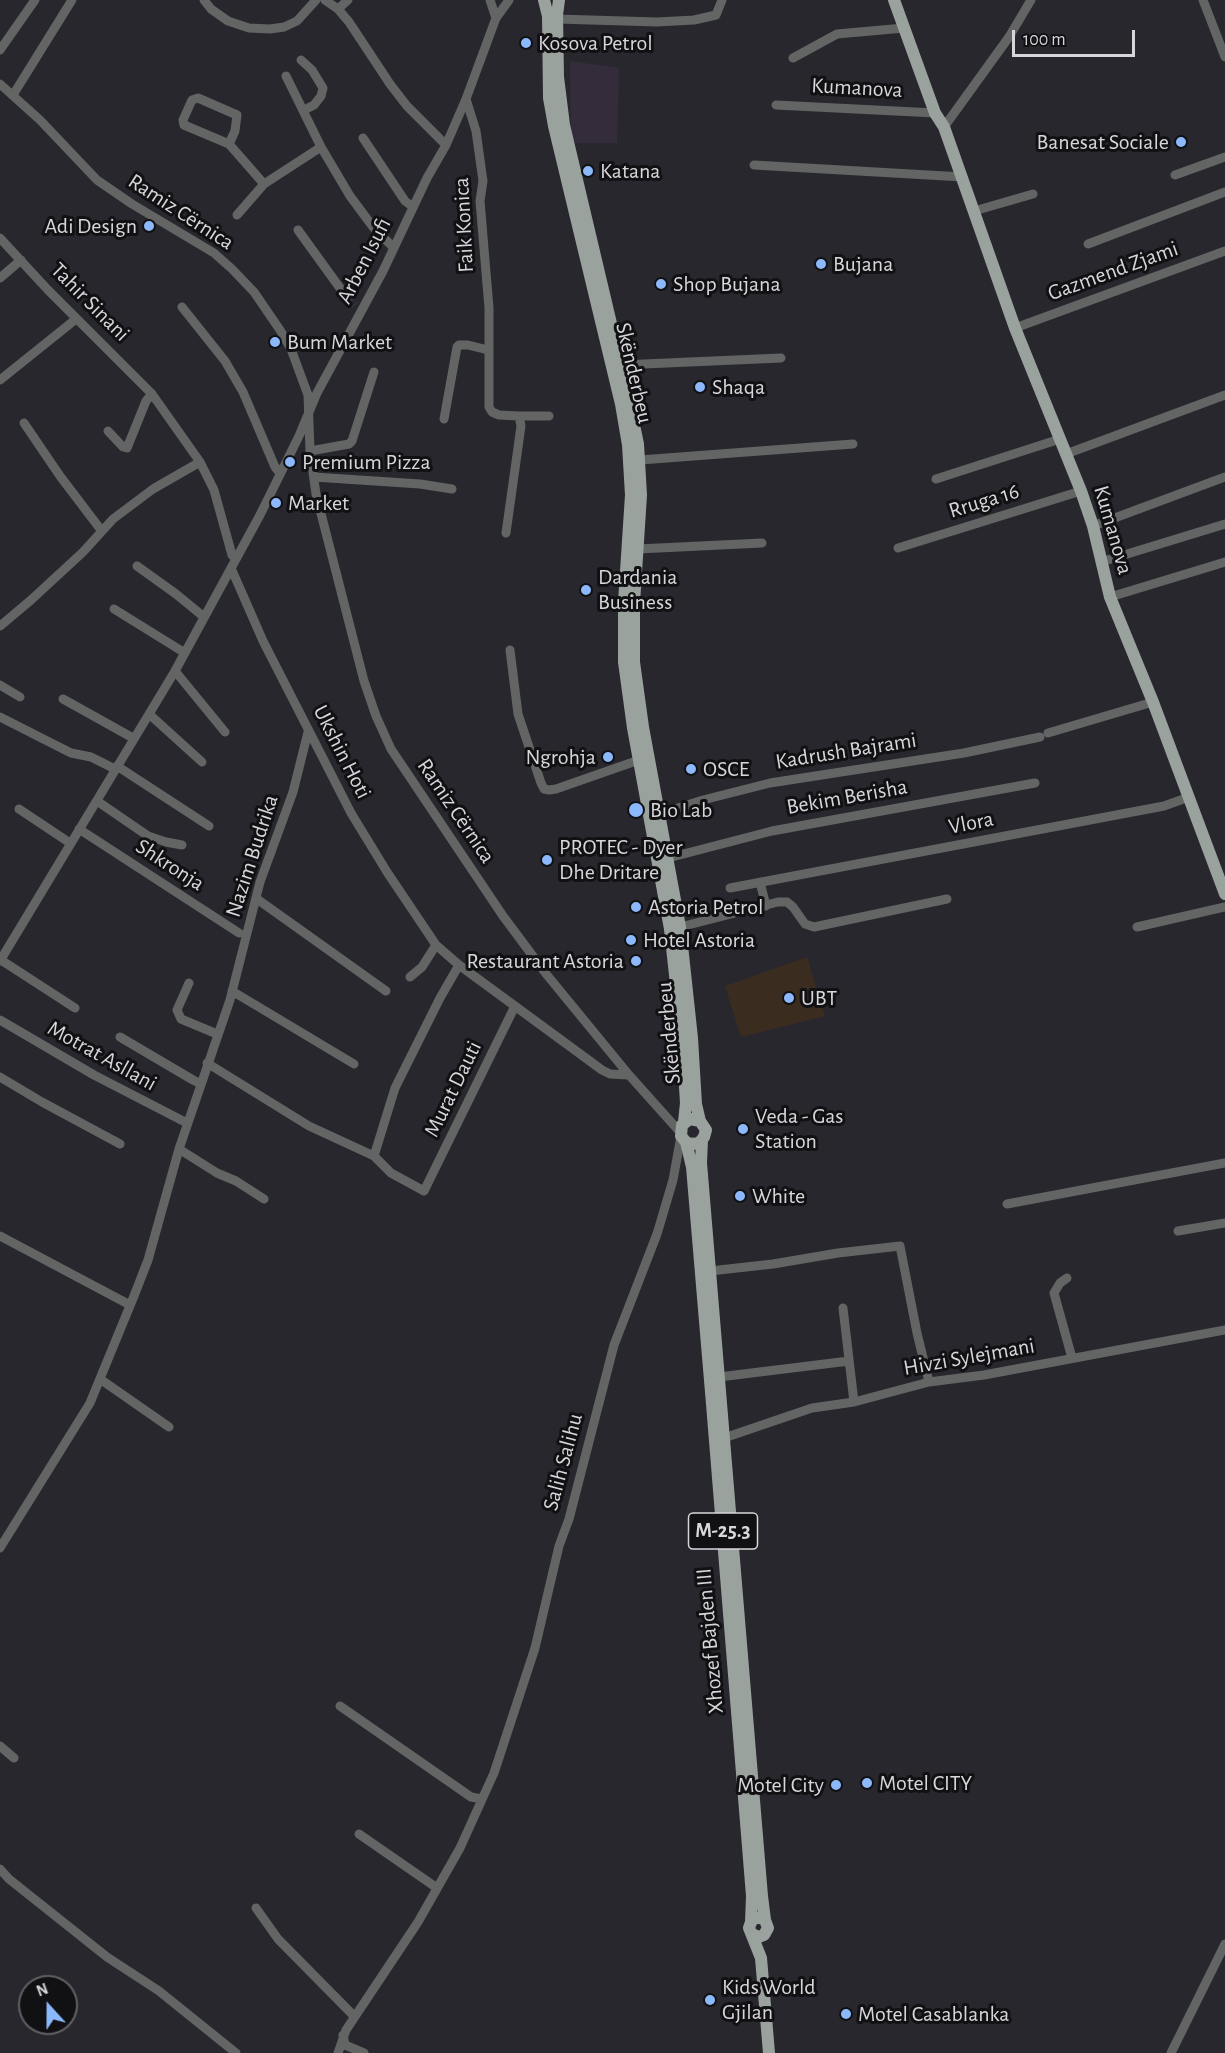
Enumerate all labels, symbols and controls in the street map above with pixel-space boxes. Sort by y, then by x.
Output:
scale bar [1015,18,1138,56]
place label: Kosova Petrol [538,30,653,56]
text: 100 m [1023,31,1066,49]
marker: Kosova Petrol [519,36,533,50]
street label: Kumanova [811,72,903,104]
place label: Banesat Sociale [1037,129,1169,155]
marker: Banesat Sociale [1174,135,1188,149]
place label: Katana [600,158,660,184]
marker: Katana [581,164,595,178]
street label: Ramiz Cërnica [123,168,239,256]
street label: Faik Konica [448,177,480,273]
place label: Adi Design [44,213,137,239]
street label: Arben Isufi [331,214,397,308]
marker: Adi Design [142,219,156,233]
street label: Gazmend Zjami [1044,235,1182,307]
place label: Bujana [833,251,893,277]
street label: Tahir Sinani [45,257,135,347]
marker: Bujana [814,257,828,271]
place label: Shop Bujana [673,271,781,297]
marker: Shop Bujana [654,277,668,291]
street label: Skënderbeu [610,320,658,426]
place label: Bum Market [287,329,392,355]
marker: Bum Market [268,335,282,349]
place label: Shaqa [712,374,765,400]
marker: Shaqa [693,380,707,394]
place label: Premium Pizza [302,449,431,475]
marker: Premium Pizza [283,455,297,469]
street label: Rruga 16 [946,478,1022,524]
street label: Kumanova [1088,483,1138,577]
place label: Market [288,490,349,516]
marker: Market [269,496,283,510]
place label: Dardania Business [598,564,677,616]
marker: Dardania Business [579,583,593,597]
street label: Ukshin Hoti [307,701,377,803]
street label: Kadrush Bajrami [774,727,918,775]
place label: Ngrohja [525,744,596,770]
marker: Ngrohja [601,750,615,764]
street label: Ramiz Cërnica [411,754,501,868]
place label: OSCE [703,756,749,782]
marker: OSCE [684,762,698,776]
street label: Bekim Berisha [785,773,909,821]
street label: Nazim Budrika [220,792,284,920]
place label: Bio Lab [650,797,712,823]
marker: Bio Lab [627,801,645,819]
street label: Vlora [946,806,996,840]
street label: Shkronja [131,833,209,897]
place label: PROTEC - Dyer Dhe Dritare [559,834,683,885]
marker: PROTEC - Dyer Dhe Dritare [540,853,554,867]
place label: Astoria Petrol [648,894,763,920]
marker: Astoria Petrol [629,900,643,914]
place label: Hotel Astoria [643,927,755,953]
marker: Hotel Astoria [624,933,638,947]
place label: Restaurant Astoria [467,948,624,974]
marker: Restaurant Astoria [629,954,643,968]
street label: Skënderbeu [651,981,687,1085]
place label: UBT [801,985,837,1011]
marker: UBT [782,991,796,1005]
street label: Motrat Asllani [43,1015,161,1097]
street label: Murat Dauti [418,1037,488,1141]
place label: Veda - Gas Station [755,1103,843,1154]
marker: Veda - Gas Station [736,1122,750,1136]
place label: White [752,1183,805,1209]
marker: White [733,1189,747,1203]
street label: Hivzi Sylejmani [901,1332,1037,1382]
street label: Salih Salihu [537,1411,589,1513]
road number: M-25.3 [688,1513,758,1549]
street label: Xhozef Bajden III [690,1567,730,1715]
place label: Motel CITY [879,1770,972,1796]
place label: Motel City [737,1772,824,1798]
marker: Motel CITY [860,1776,874,1790]
marker: Motel City [829,1778,843,1792]
place label: Kids World Gjilan [722,1974,816,2026]
north arrow [18,1975,78,2035]
text: N [34,1981,50,2000]
marker: Kids World Gjilan [703,1993,717,2007]
place label: Motel Casablanka [858,2001,1009,2027]
marker: Motel Casablanka [839,2007,853,2021]

